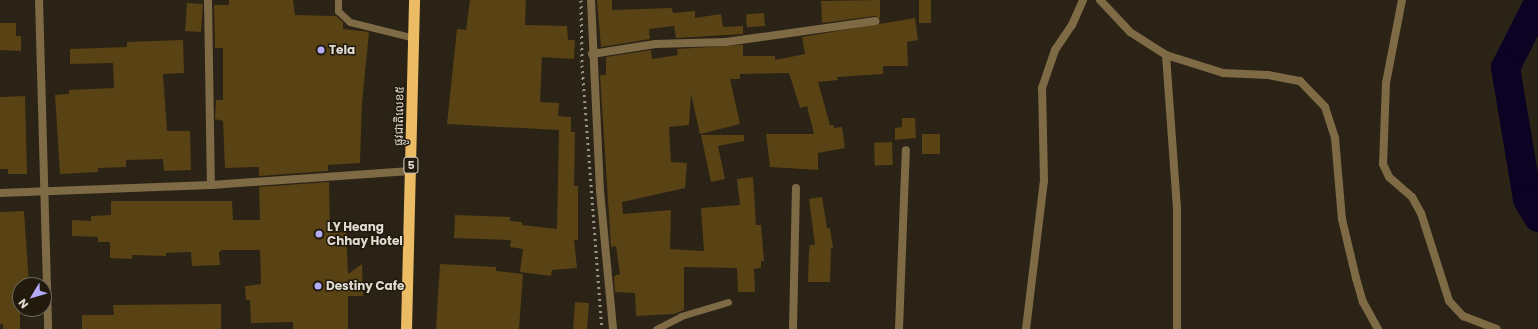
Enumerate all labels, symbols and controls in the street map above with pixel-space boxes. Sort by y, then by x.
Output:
place label: Tela [329,43,355,57]
marker: Tela [316,45,326,55]
street label: ផ្លូវជាតិលេខ៥ [391,86,407,146]
road number: 5 [403,156,419,174]
place label: LY Heang Chhay Hotel [327,220,403,248]
marker: LY Heang Chhay Hotel [314,229,324,239]
north arrow [12,277,52,317]
place label: Destiny Cafe [326,279,404,293]
marker: Destiny Cafe [313,281,323,291]
text: N [14,296,32,312]

